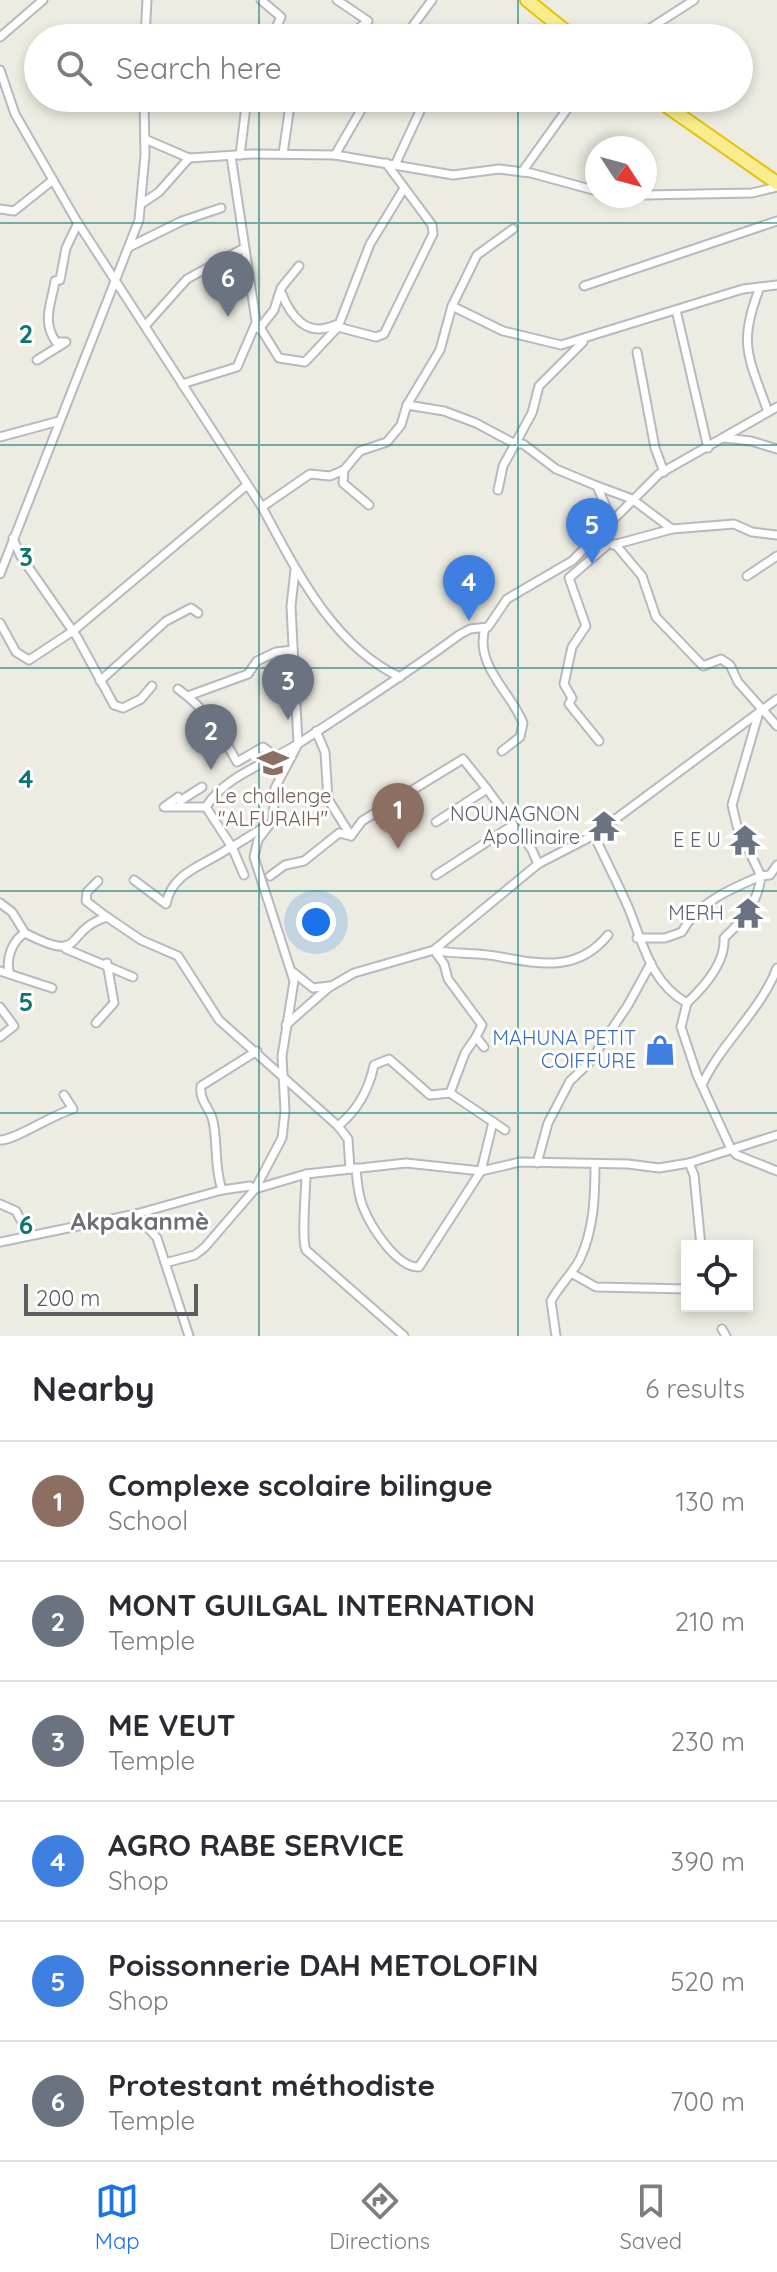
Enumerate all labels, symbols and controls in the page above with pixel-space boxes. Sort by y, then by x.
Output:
search box [24,24,753,112]
icon: search [52,46,96,90]
text: Search here [116,49,282,87]
north arrow [585,136,657,208]
pin: 6 [202,251,254,317]
text: 2 [19,317,33,350]
pin: 5 [566,498,618,564]
text: 3 [19,540,33,573]
pin: 4 [443,555,495,621]
pin: 3 [262,654,314,720]
pin: 2 [185,704,237,770]
school or university icon: Le challenge "ALFURAIH" [256,746,290,780]
text: 4 [18,762,34,795]
place label: Le challenge "ALFURAIH" [215,783,331,831]
pin: 1 [372,783,424,849]
place label: NOUNAGNON Apollinaire [450,801,580,849]
temple icon: NOUNAGNON Apollinaire [587,809,621,843]
temple icon: E E U [728,823,762,857]
place label: E E U [673,827,721,852]
temple icon: MERH [731,896,765,930]
place label: MERH [668,900,724,925]
your location [296,902,336,942]
text: 5 [19,985,33,1018]
place label: MAHUNA PETIT COIFFURE [492,1025,636,1073]
shop icon: MAHUNA PETIT COIFFURE [643,1033,677,1067]
district label: Akpakanmè [71,1206,209,1236]
text: 6 [19,1208,33,1241]
map controls [681,1240,753,1312]
button: locate [681,1240,753,1312]
scale bar [24,1280,198,1316]
text: 200 m [36,1284,100,1312]
text: Nearby [32,1367,155,1410]
text: 6 results [645,1372,745,1405]
text: Complexe scolaire bilingue [108,1466,493,1504]
text: 1 [53,1485,63,1518]
text: 130 m [675,1485,745,1518]
text: School [108,1504,188,1537]
text: MONT GUILGAL INTERNATION [108,1586,535,1624]
text: 2 [51,1605,65,1638]
text: 210 m [675,1605,745,1638]
text: Temple [108,1624,195,1657]
text: ME VEUT [108,1706,236,1744]
text: 3 [51,1725,65,1758]
text: 230 m [671,1725,745,1758]
text: Temple [108,1744,195,1777]
text: AGRO RABE SERVICE [108,1826,404,1864]
text: 4 [50,1845,66,1878]
text: 390 m [671,1845,745,1878]
text: Shop [108,1864,169,1897]
text: Poissonnerie DAH METOLOFIN [108,1946,539,1984]
text: 5 [51,1965,65,1998]
text: 520 m [670,1965,745,1998]
text: Shop [108,1984,169,2017]
text: Protestant méthodiste [108,2066,435,2104]
text: 6 [51,2085,65,2118]
text: 700 m [670,2085,745,2118]
text: Temple [108,2104,195,2137]
tab: Map [95,2179,140,2255]
tab: Directions [329,2179,430,2255]
tab: Saved [619,2179,682,2255]

